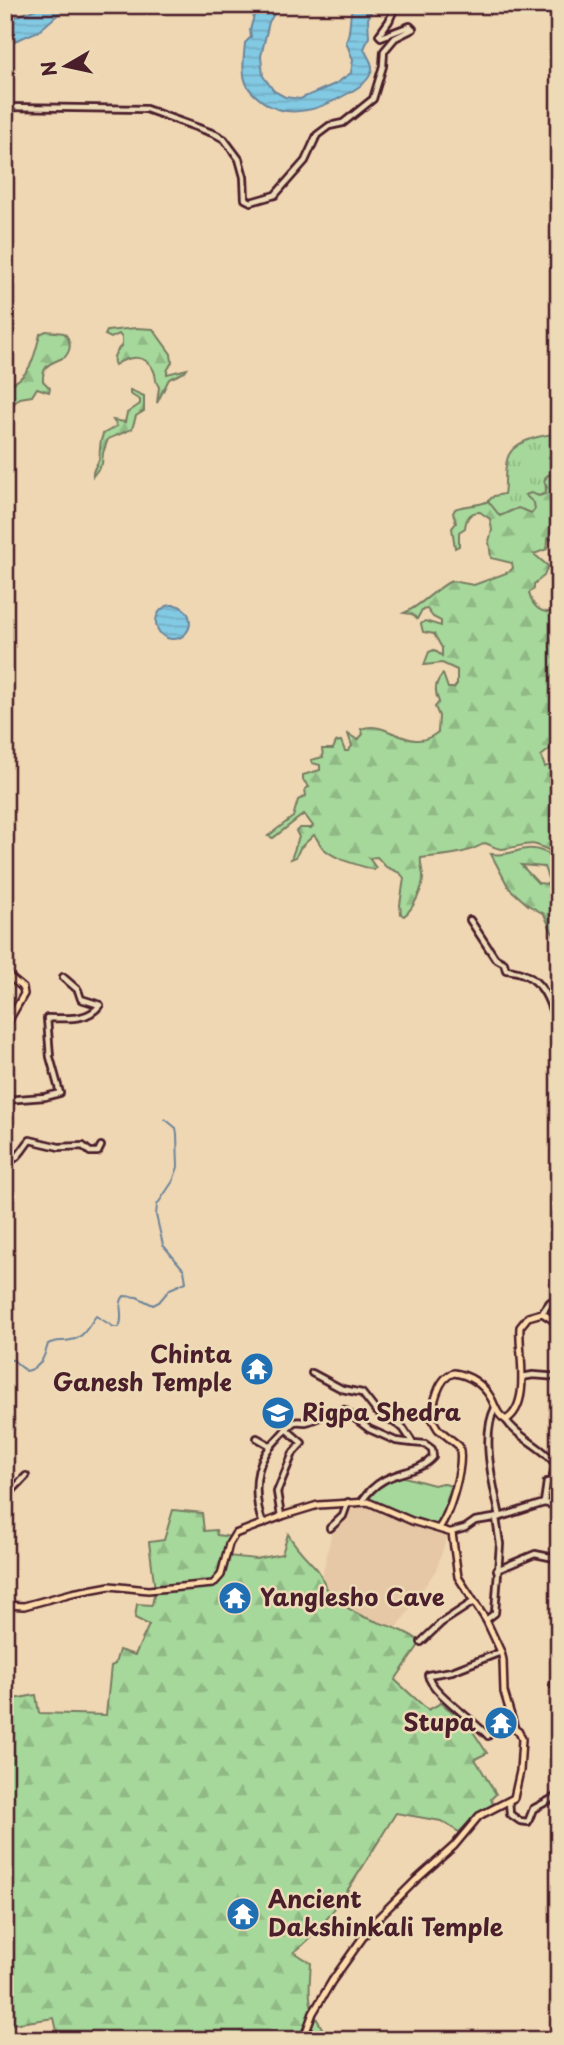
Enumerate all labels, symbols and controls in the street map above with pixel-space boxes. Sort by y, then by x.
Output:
north arrow [32,32,102,102]
text: N [33,59,63,78]
place label: Chinta Ganesh Temple [53,1335,233,1399]
temple icon: Chinta Ganesh Temple [238,1350,276,1388]
place label: Rigpa Shedra [302,1393,462,1429]
school or university icon: Rigpa Shedra [259,1394,297,1432]
place label: Yanglesho Cave [260,1578,445,1614]
temple icon: Yanglesho Cave [216,1579,254,1617]
place label: Stupa [404,1703,477,1739]
temple icon: Stupa [482,1704,520,1742]
place label: Ancient Dakshinkali Temple [268,1880,504,1944]
temple icon: Ancient Dakshinkali Temple [224,1895,262,1933]

